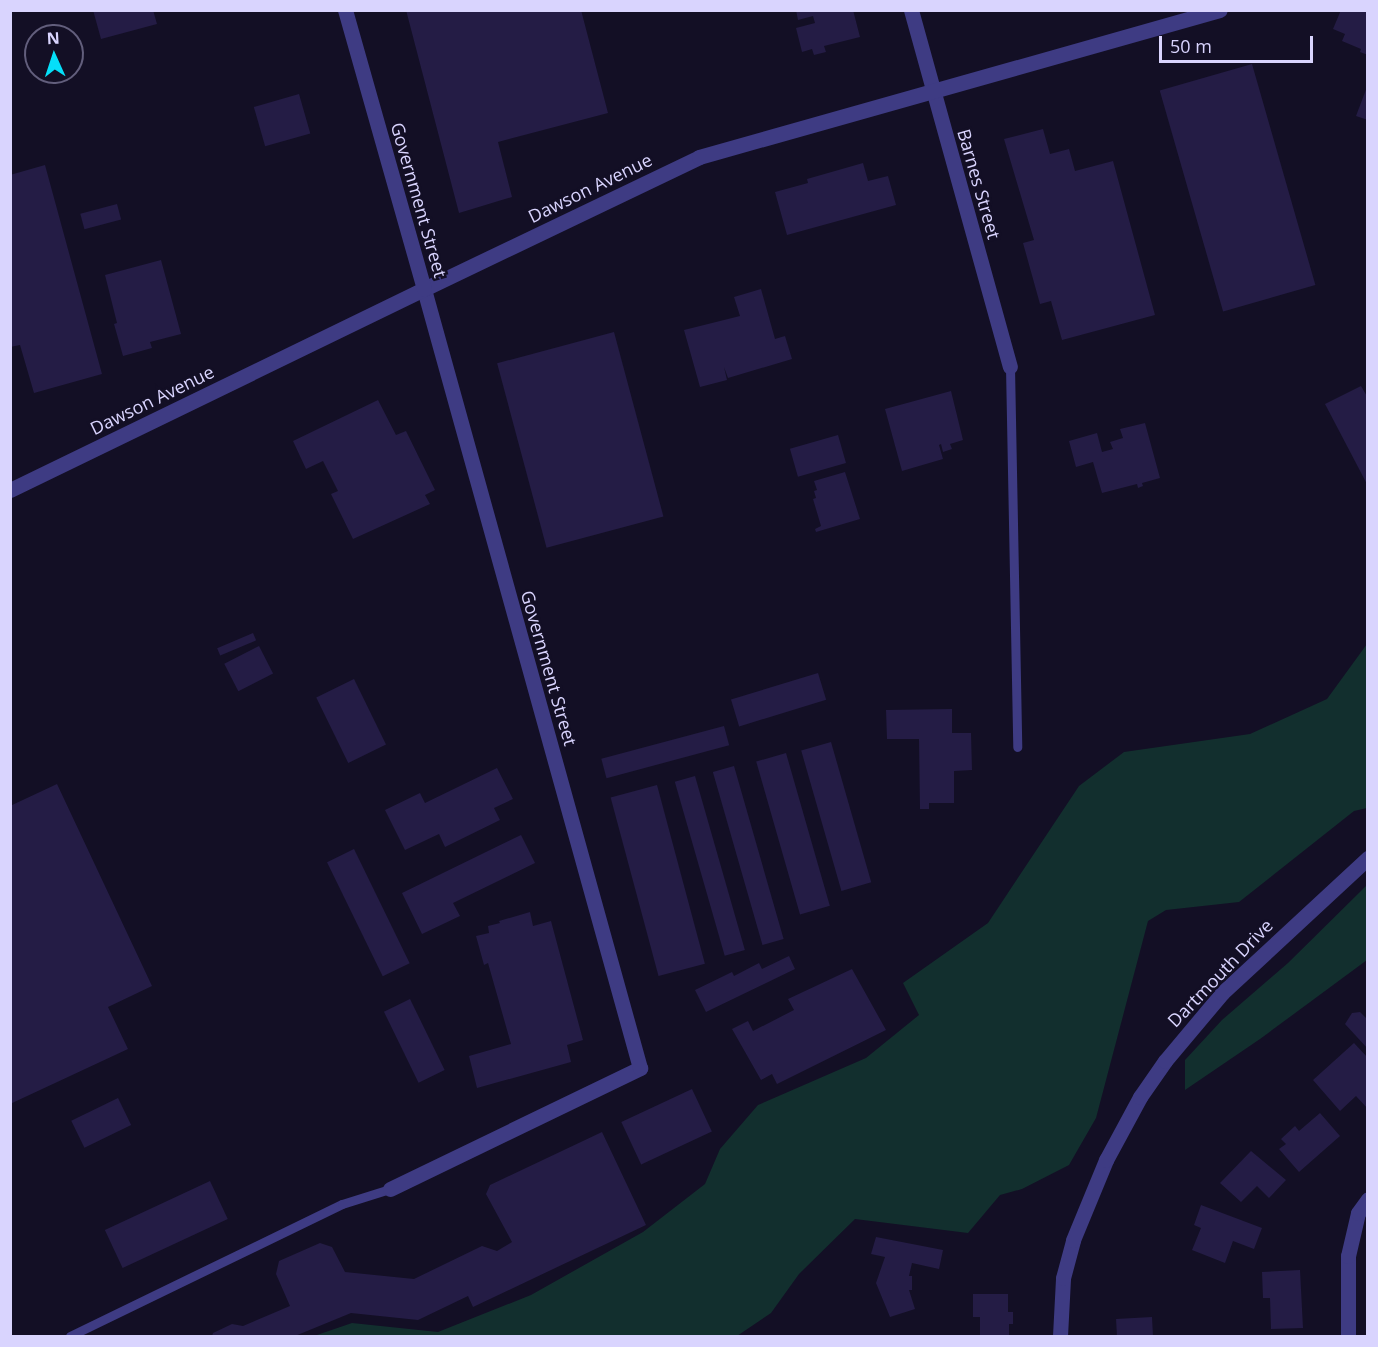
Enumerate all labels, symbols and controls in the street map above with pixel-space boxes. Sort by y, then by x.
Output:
north arrow [24,24,84,84]
scale bar [1162,24,1316,62]
text: N [46,27,60,49]
text: 50 m [1170,34,1212,58]
street label: Government Street [386,120,452,280]
street label: Barnes Street [953,126,1005,242]
street label: Dawson Avenue [525,149,655,227]
street label: Dawson Avenue [87,361,217,439]
street label: Government Street [516,588,582,748]
street label: Dartmouth Drive [1163,915,1277,1031]

